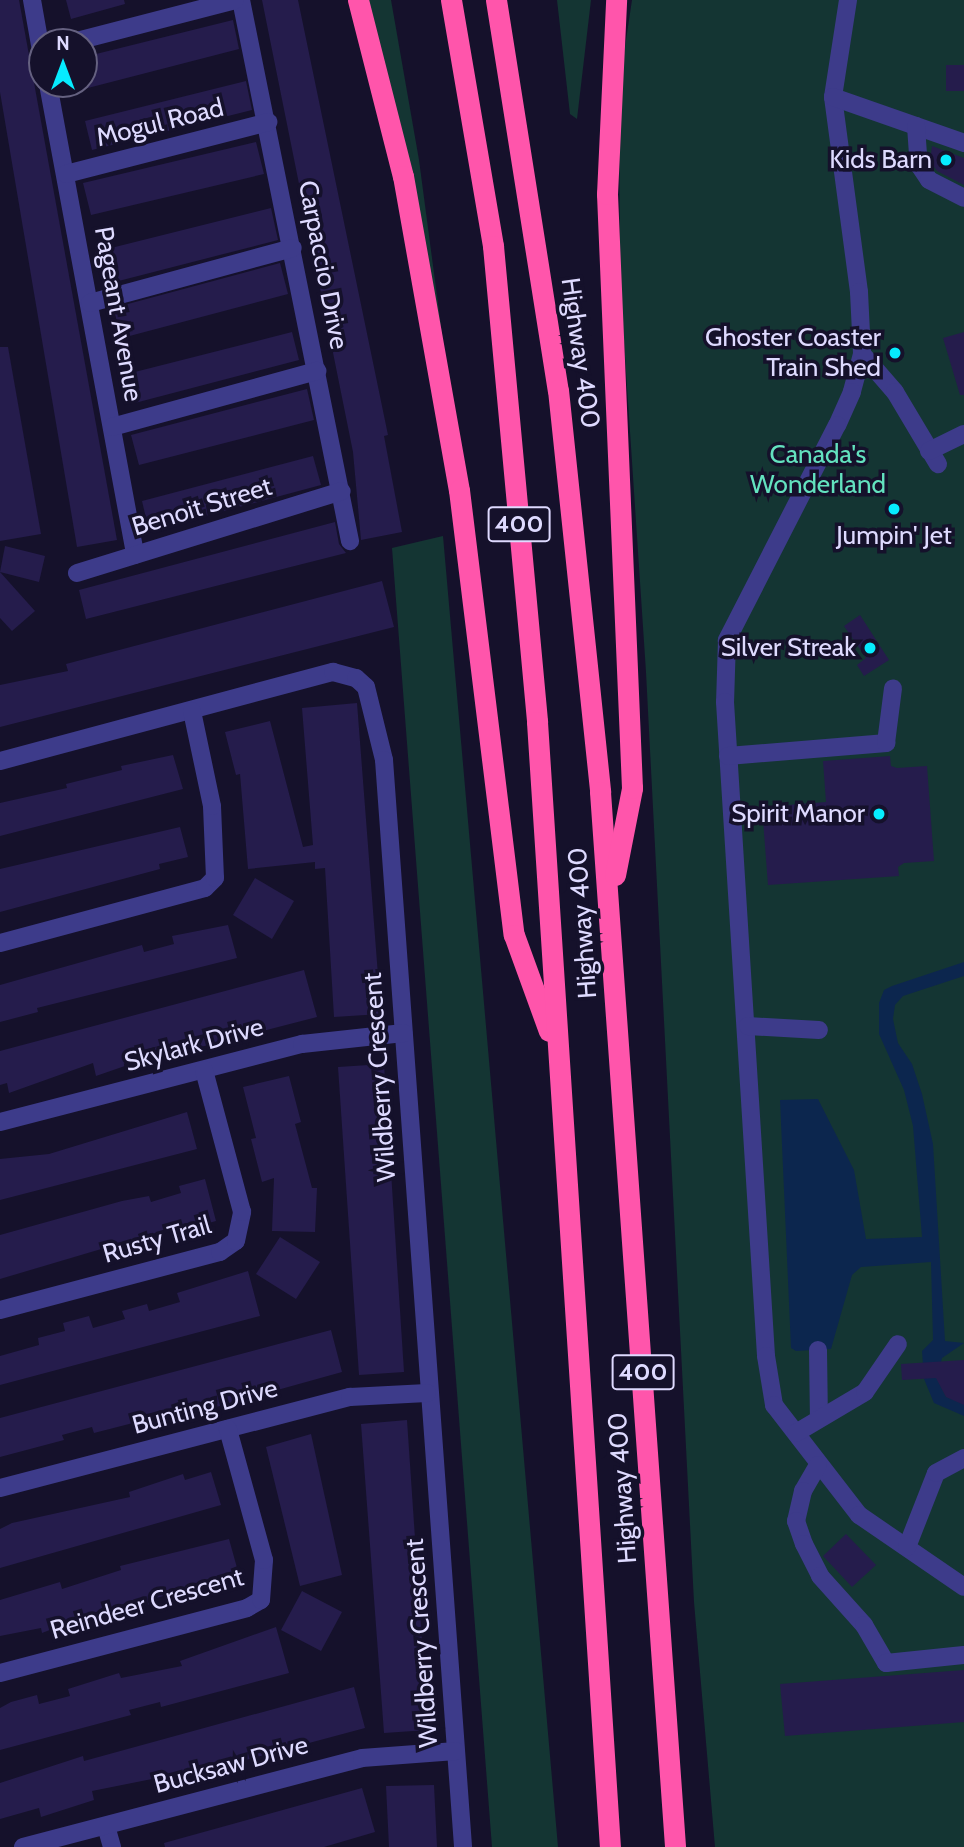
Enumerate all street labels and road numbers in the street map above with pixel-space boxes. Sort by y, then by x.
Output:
street label: Mogul Road [93,92,227,154]
street label: Carpaccio Drive [291,178,355,352]
street label: Pageant Avenue [87,224,149,404]
street label: Highway 400 [554,276,606,430]
street label: Benoit Street [128,471,276,543]
road number: 400 [488,504,550,544]
street label: Highway 400 [562,846,604,1000]
street label: Wildberry Crescent [357,971,403,1183]
street label: Skylark Drive [121,1011,267,1079]
street label: Rusty Trail [99,1210,215,1270]
road number: 400 [612,1352,674,1392]
street label: Bunting Drive [129,1373,281,1441]
street label: Highway 400 [602,1411,644,1565]
street label: Wildberry Crescent [399,1537,445,1749]
street label: Reindeer Crescent [47,1562,247,1646]
street label: Bucksaw Drive [150,1729,312,1801]

